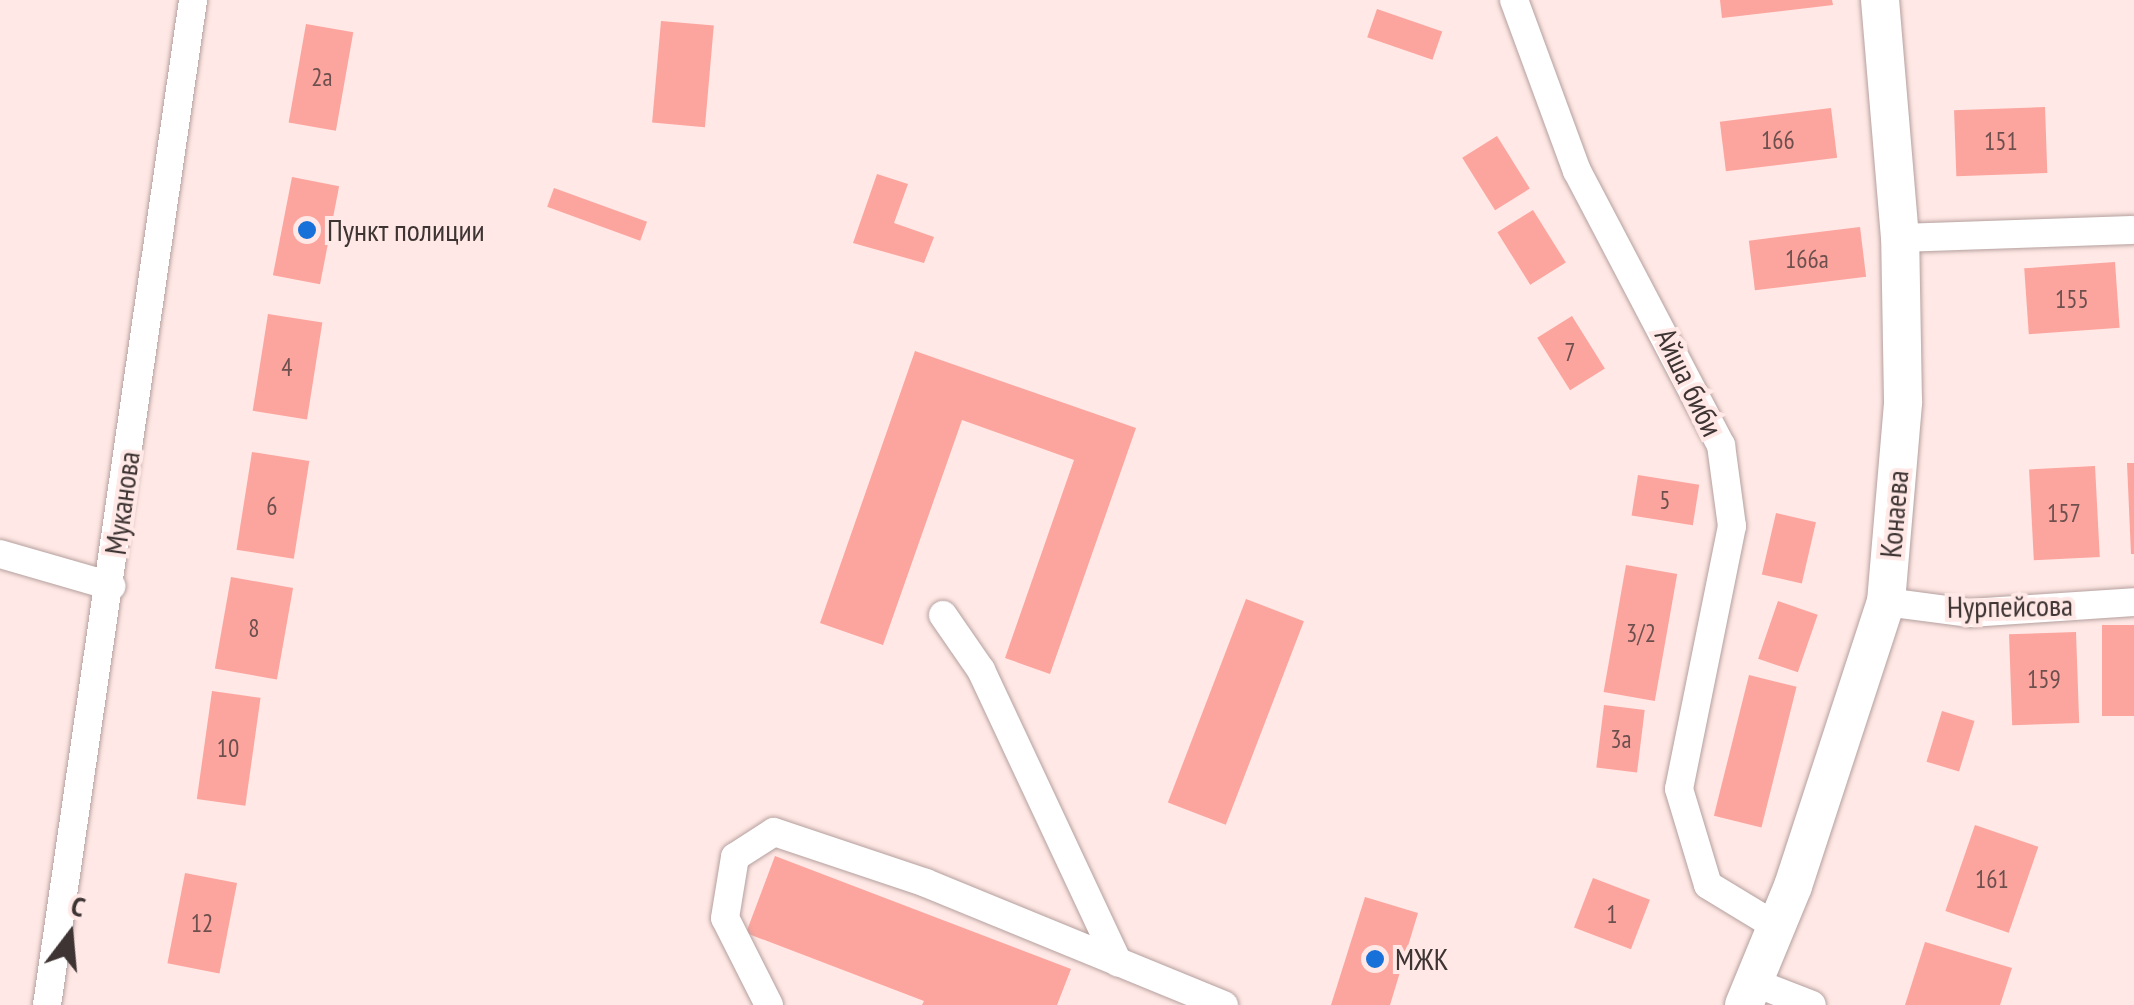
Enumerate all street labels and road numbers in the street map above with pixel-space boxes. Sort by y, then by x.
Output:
street label: Айша биби [1647,322,1731,442]
street label: Муканова [97,449,147,557]
street label: Конаева [1872,469,1916,559]
street label: Нурпейсова [1947,587,2073,625]

